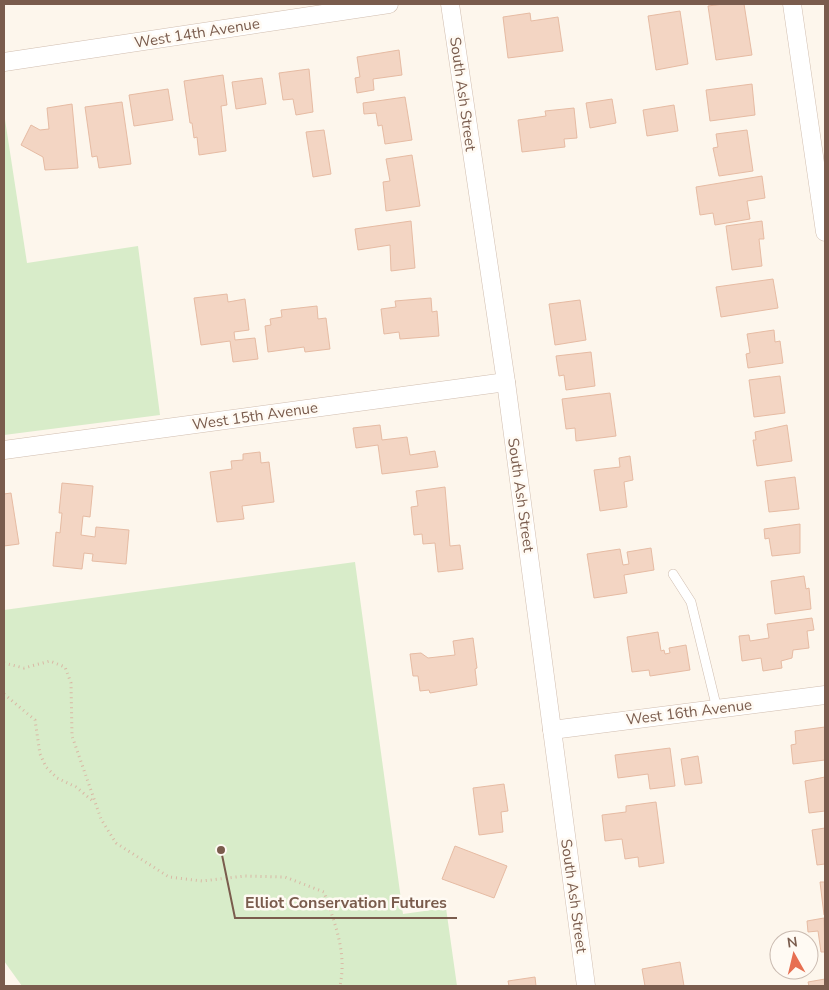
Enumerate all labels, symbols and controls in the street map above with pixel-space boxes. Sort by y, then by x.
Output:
street label: West 14th Avenue [133,13,261,53]
street label: South Ash Street [445,36,481,153]
street label: West 15th Avenue [191,397,319,435]
street label: South Ash Street [503,437,539,554]
street label: West 16th Avenue [625,694,753,730]
street label: South Ash Street [556,838,592,955]
callout: Elliot Conservation Futures [235,887,457,918]
text: Elliot Conservation Futures [245,892,447,914]
north arrow [769,930,819,980]
text: N [786,932,799,953]

